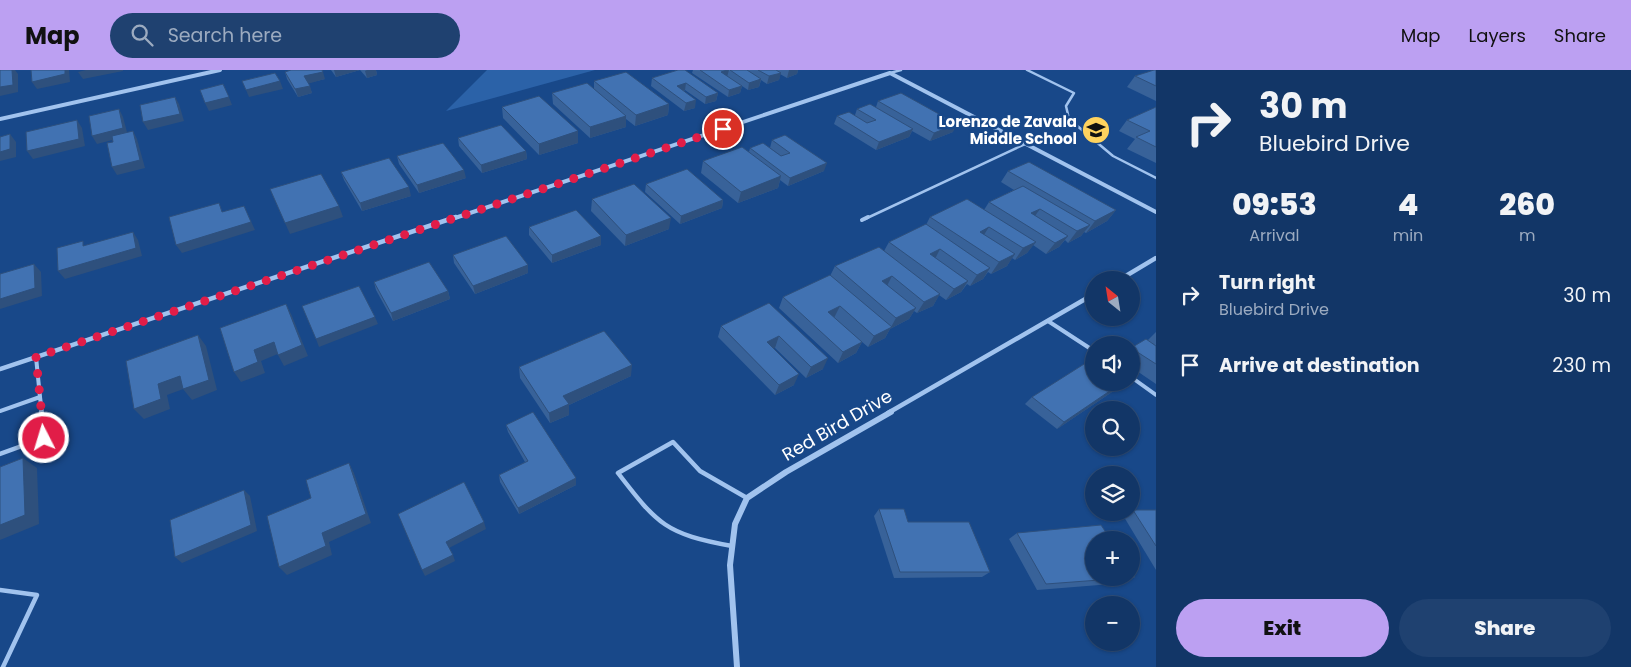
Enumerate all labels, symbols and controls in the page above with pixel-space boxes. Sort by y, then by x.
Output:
search box [110,13,460,58]
text: Map [25,19,80,52]
icon: search [128,21,156,49]
text: Search here [168,22,282,49]
text: Map [1401,23,1441,48]
text: Layers [1469,23,1526,48]
text: Share [1554,23,1606,48]
text: 30 m [1259,81,1347,130]
icon: right [1176,90,1241,155]
pin [702,108,744,150]
place label: Lorenzo de Zavala Middle School [938,111,1077,149]
icon: arrive [709,115,737,143]
school or university icon: Lorenzo de Zavala Middle School [1081,115,1111,145]
text: Bluebird Drive [1259,128,1410,159]
text: 09:53 [1232,183,1317,226]
text: 4 [1398,183,1418,226]
text: 260 [1499,183,1555,226]
text: Arrival [1249,224,1300,247]
text: min [1393,224,1423,247]
text: m [1519,224,1535,247]
text: Turn right [1219,269,1315,296]
north arrow [1085,271,1140,326]
map controls [1085,271,1140,651]
icon: right [1176,281,1204,309]
text: 30 m [1563,282,1611,309]
text: Bluebird Drive [1219,298,1329,321]
button: sound [1085,336,1140,391]
icon: arrive [1176,351,1204,379]
text: Arrive at destination [1219,352,1420,379]
text: 230 m [1552,352,1611,379]
street label: Red Bird Drive [777,383,897,467]
button: search [1085,401,1140,456]
position arrow [17,411,69,463]
button: layers [1085,466,1140,521]
button: + [1085,531,1140,586]
button: − [1085,596,1140,651]
button: Exit [1176,599,1389,657]
button: Share [1399,599,1611,657]

